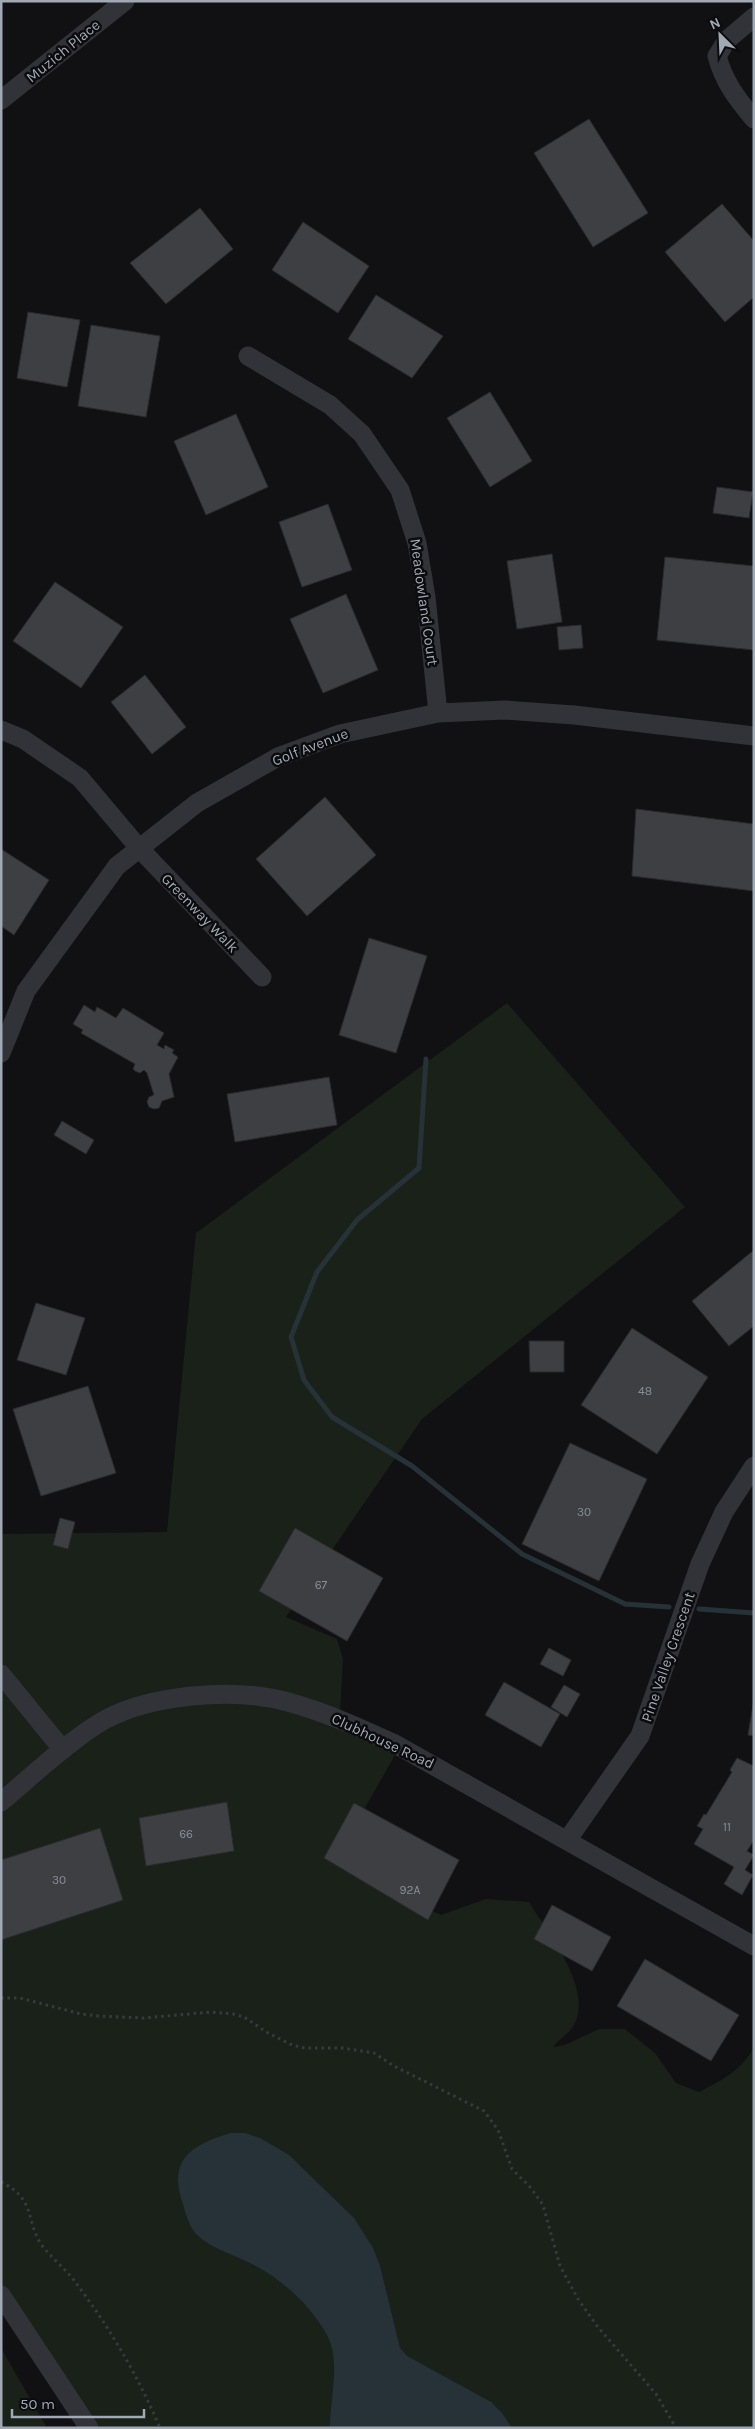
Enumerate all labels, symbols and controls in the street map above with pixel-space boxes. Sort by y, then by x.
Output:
north arrow [695,10,745,60]
text: N [707,14,723,33]
street label: Muzich Place [22,16,104,86]
street label: Meadowland Court [406,537,442,667]
street label: Golf Avenue [269,724,351,770]
street label: Greenway Walk [158,870,242,956]
house number: 48 [638,1384,652,1398]
house number: 30 [577,1505,591,1519]
house number: 67 [315,1578,328,1592]
street label: Pine Valley Crescent [637,1589,699,1724]
street label: Clubhouse Road [329,1709,437,1773]
house number: 11 [723,1820,731,1834]
house number: 66 [179,1827,193,1841]
house number: 30 [52,1873,66,1887]
house number: 92A [400,1883,421,1897]
scale bar [12,2386,145,2418]
text: 50 m [20,2395,55,2413]

